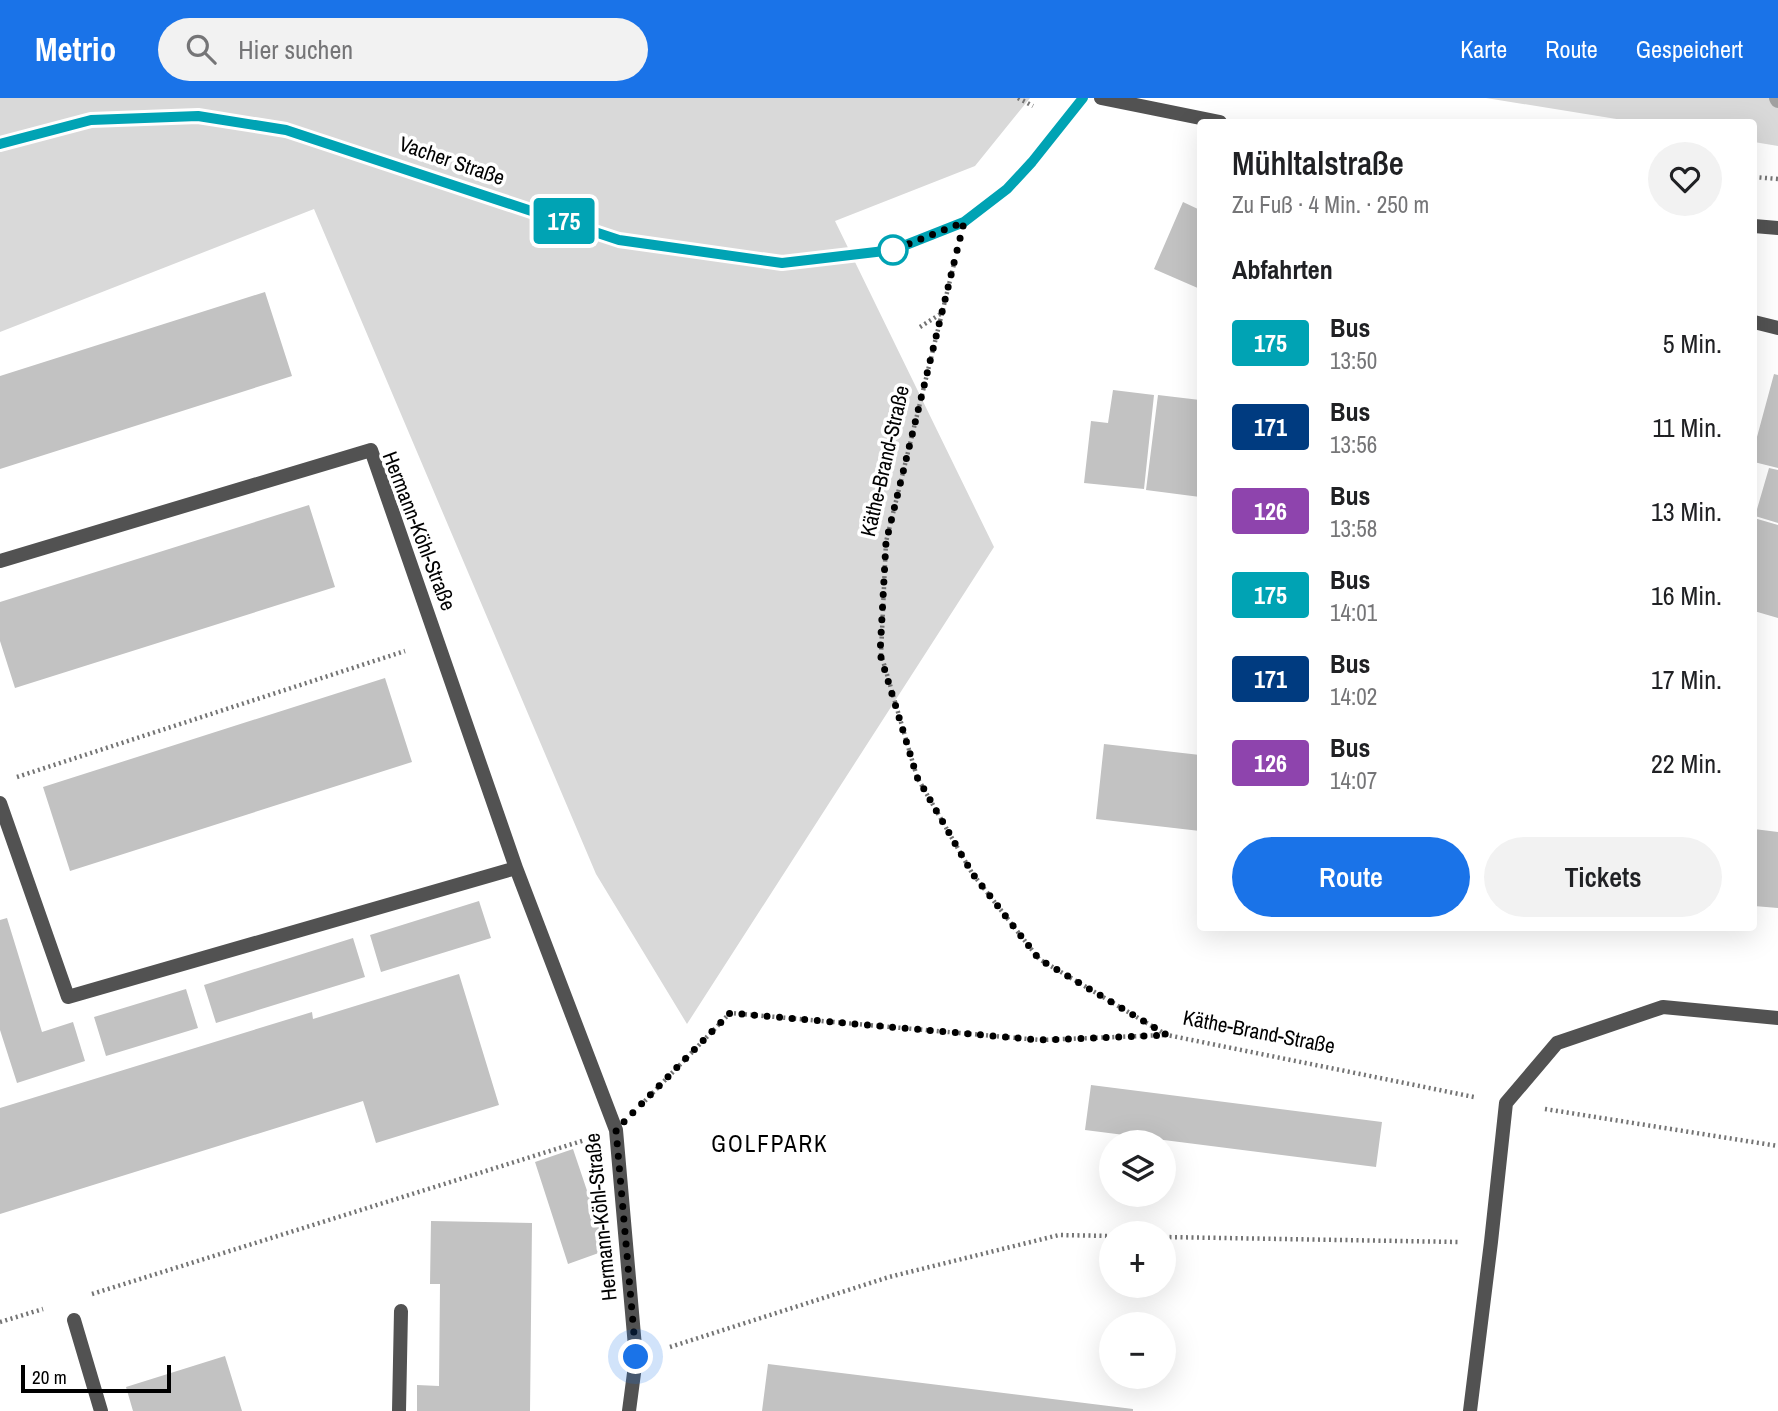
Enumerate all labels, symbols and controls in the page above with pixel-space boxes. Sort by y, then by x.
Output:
search box [158,18,648,81]
text: Metrio [35,27,116,71]
icon: search [182,30,220,68]
text: Hier suchen [238,32,353,67]
text: Karte [1460,33,1507,65]
text: Route [1545,33,1598,65]
text: Gespeichert [1636,33,1743,65]
street label: Vacher Straße [396,129,509,192]
text: Mühltalstraße [1232,141,1404,185]
button: heart [1648,142,1722,216]
text: Zu Fuß · 4 Min. · 250 m [1232,189,1429,220]
line badge: 175 [524,198,604,244]
text: 175 [548,205,580,237]
unlabelled marker [878,235,908,265]
text: Abfahrten [1232,252,1333,287]
text: Bus [1330,310,1370,345]
text: 5 Min. [1663,326,1722,361]
text: 175 [1254,327,1287,359]
text: 13:50 [1330,345,1377,376]
street label: Käthe-Brand-Straße [853,383,916,539]
text: Bus [1330,394,1370,429]
text: 11 Min. [1652,410,1722,445]
text: 171 [1254,411,1287,443]
text: 13:56 [1330,429,1377,460]
street label: Hermann-Köhl-Straße [376,447,463,615]
text: Bus [1330,478,1370,513]
text: 13 Min. [1651,494,1722,529]
text: 126 [1254,495,1287,527]
text: 13:58 [1330,513,1377,544]
text: Bus [1330,562,1370,597]
text: 16 Min. [1651,578,1722,613]
text: 175 [1254,579,1287,611]
text: 14:01 [1330,597,1377,628]
text: Bus [1330,646,1370,681]
text: 17 Min. [1651,662,1722,697]
text: 171 [1254,663,1287,695]
text: 14:02 [1330,681,1377,712]
text: Bus [1330,730,1370,765]
text: 22 Min. [1651,746,1722,781]
text: 126 [1254,747,1287,779]
text: 14:07 [1330,765,1377,796]
button: Route [1232,837,1470,917]
button: Tickets [1484,837,1722,917]
street label: Käthe-Brand-Straße [1181,1003,1338,1060]
district label: GOLFPARK [711,1128,829,1159]
map controls [1099,1130,1176,1389]
button: layers [1099,1130,1176,1207]
street label: Hermann-Köhl-Straße [577,1132,624,1302]
button: + [1099,1221,1176,1298]
button: − [1099,1312,1176,1389]
your location [618,1339,653,1374]
scale bar [21,1362,172,1394]
text: 20 m [32,1364,67,1390]

